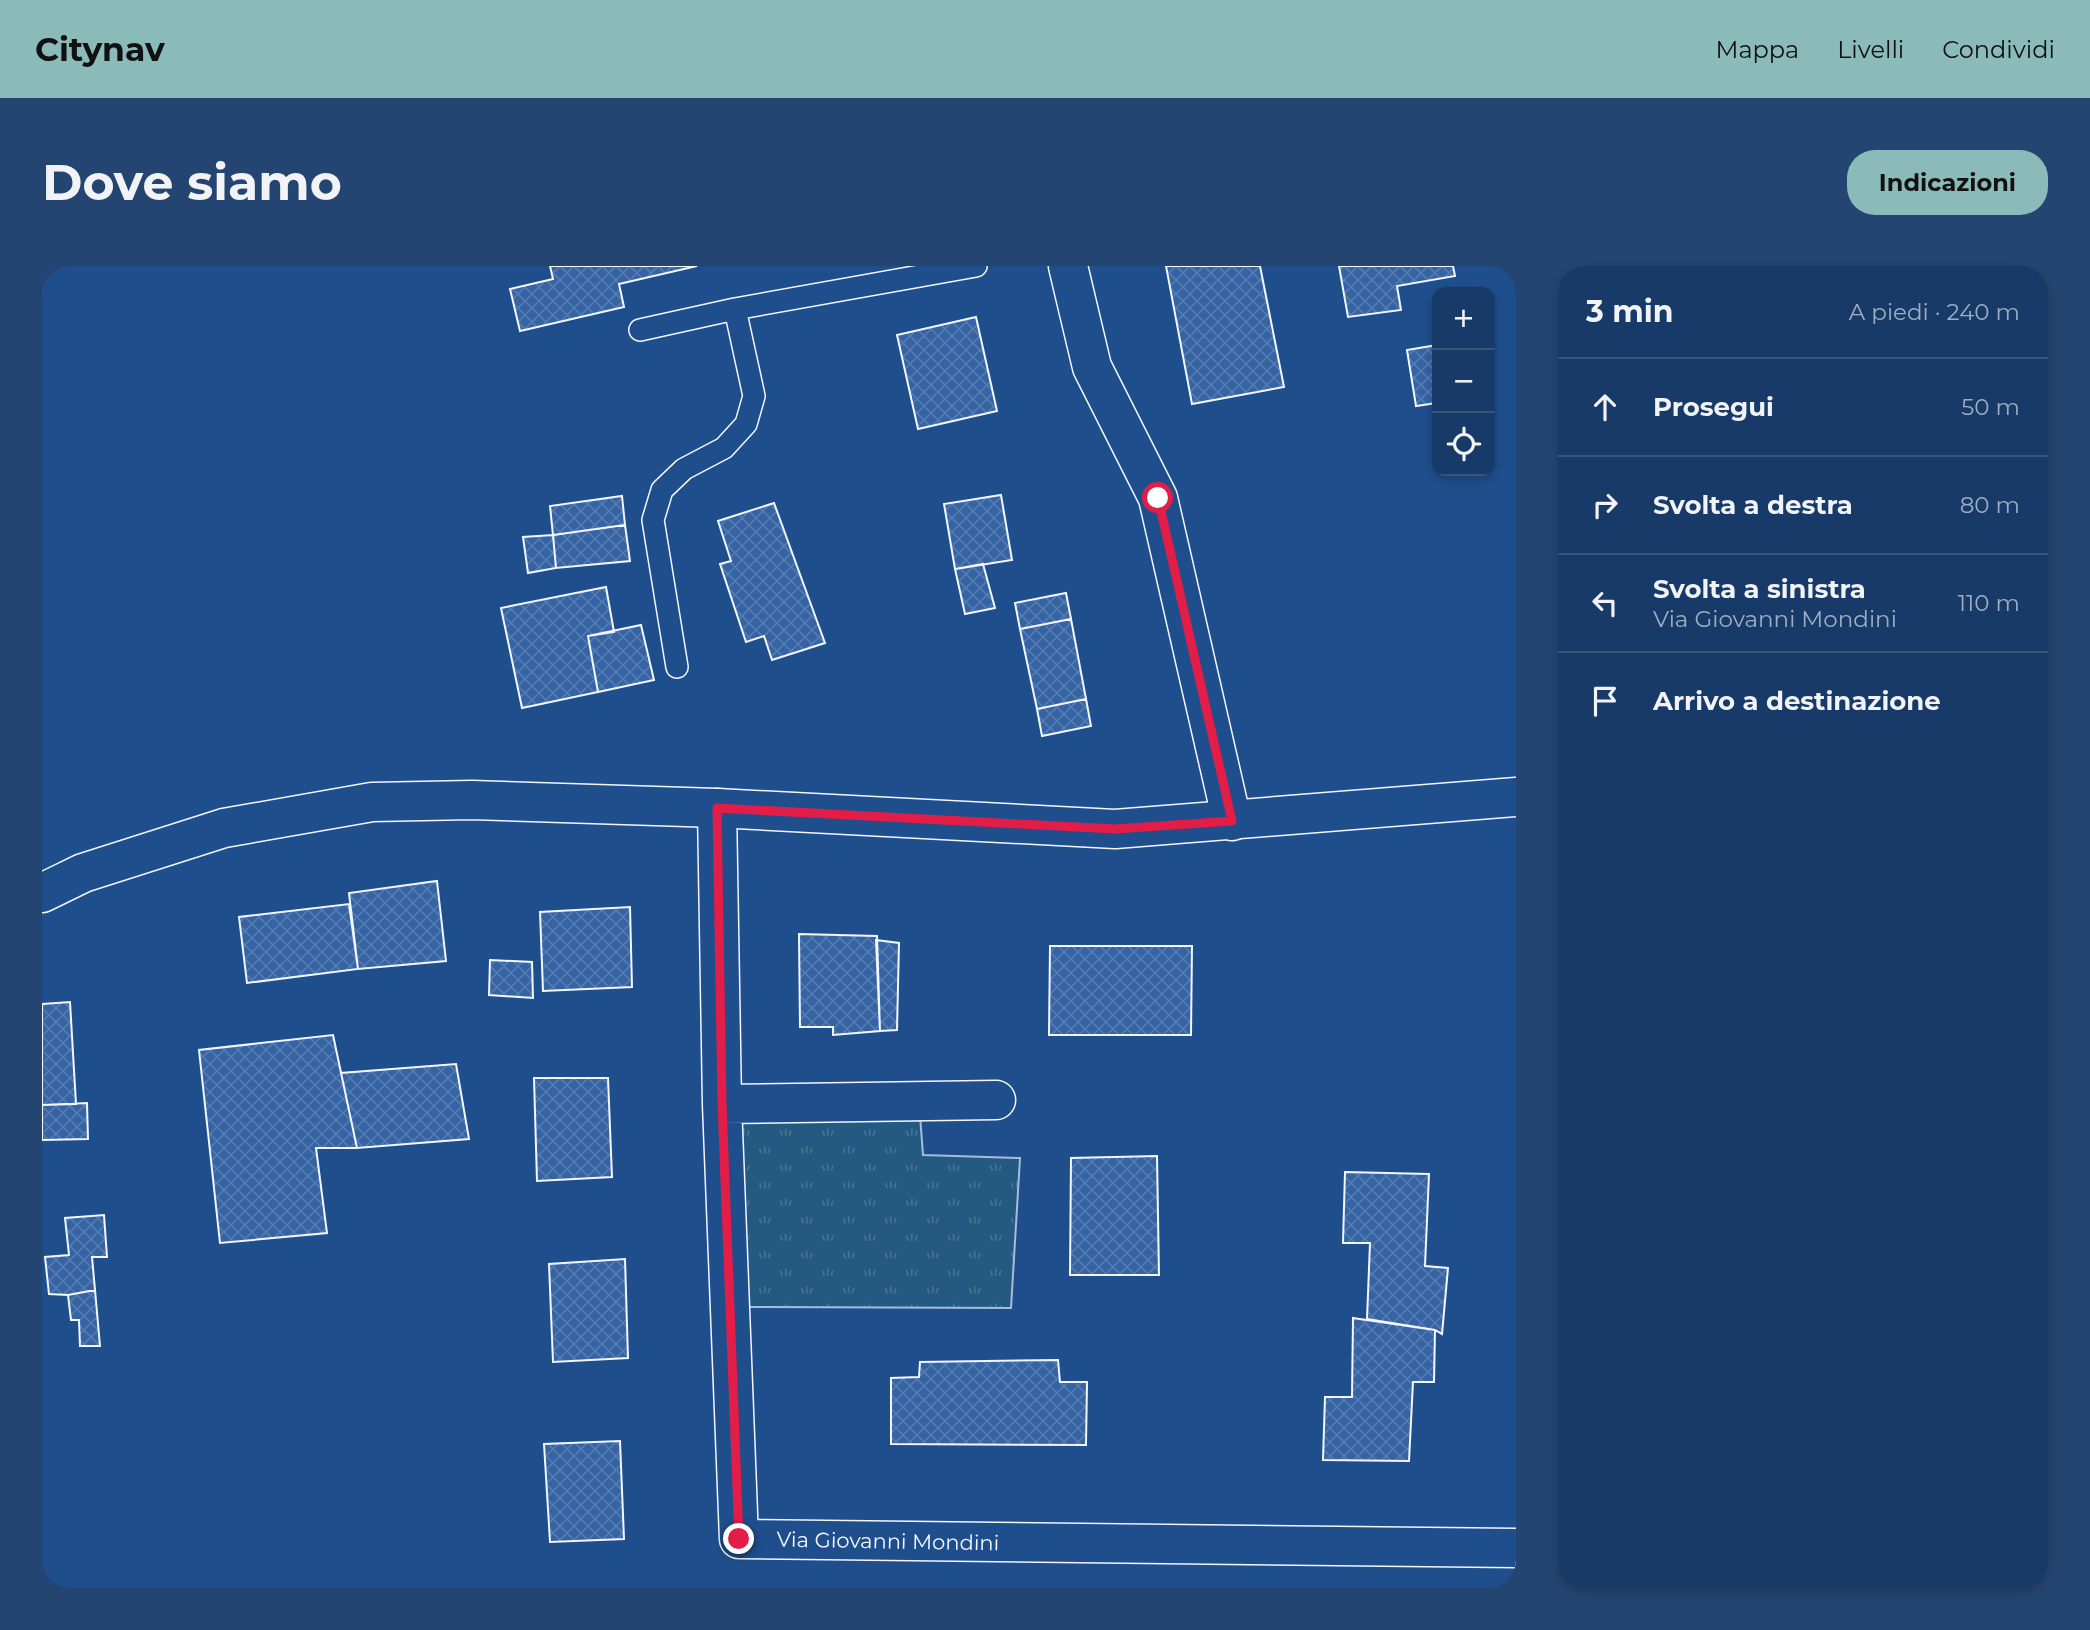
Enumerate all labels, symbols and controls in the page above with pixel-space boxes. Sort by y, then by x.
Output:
text: Citynav [35,29,165,69]
text: Mappa [1716,35,1799,64]
text: Livelli [1837,35,1904,64]
text: Condividi [1942,35,2055,64]
button: Indicazioni [1847,150,2048,215]
text: Dove siamo [42,153,342,212]
map controls [1432,287,1495,476]
button: + [1432,287,1495,350]
text: 3 min [1586,293,1673,330]
text: A piedi · 240 m [1849,298,2020,326]
button: − [1432,350,1495,413]
icon: ahead [1586,388,1624,426]
text: Prosegui [1653,391,1774,423]
text: 50 m [1961,393,2020,421]
button: locate [1432,413,1495,476]
route start [1142,482,1173,513]
icon: right [1586,486,1624,524]
text: Svolta a destra [1653,489,1853,521]
text: 80 m [1960,491,2020,519]
text: Svolta a sinistra [1653,573,1866,605]
icon: left [1586,584,1624,622]
text: 110 m [1958,589,2020,617]
text: Via Giovanni Mondini [1653,605,1897,633]
icon: arrive [1586,682,1624,720]
text: Arrivo a destinazione [1653,685,1941,717]
route end [723,1523,754,1554]
street label: Via Giovanni Mondini [776,1527,1000,1555]

